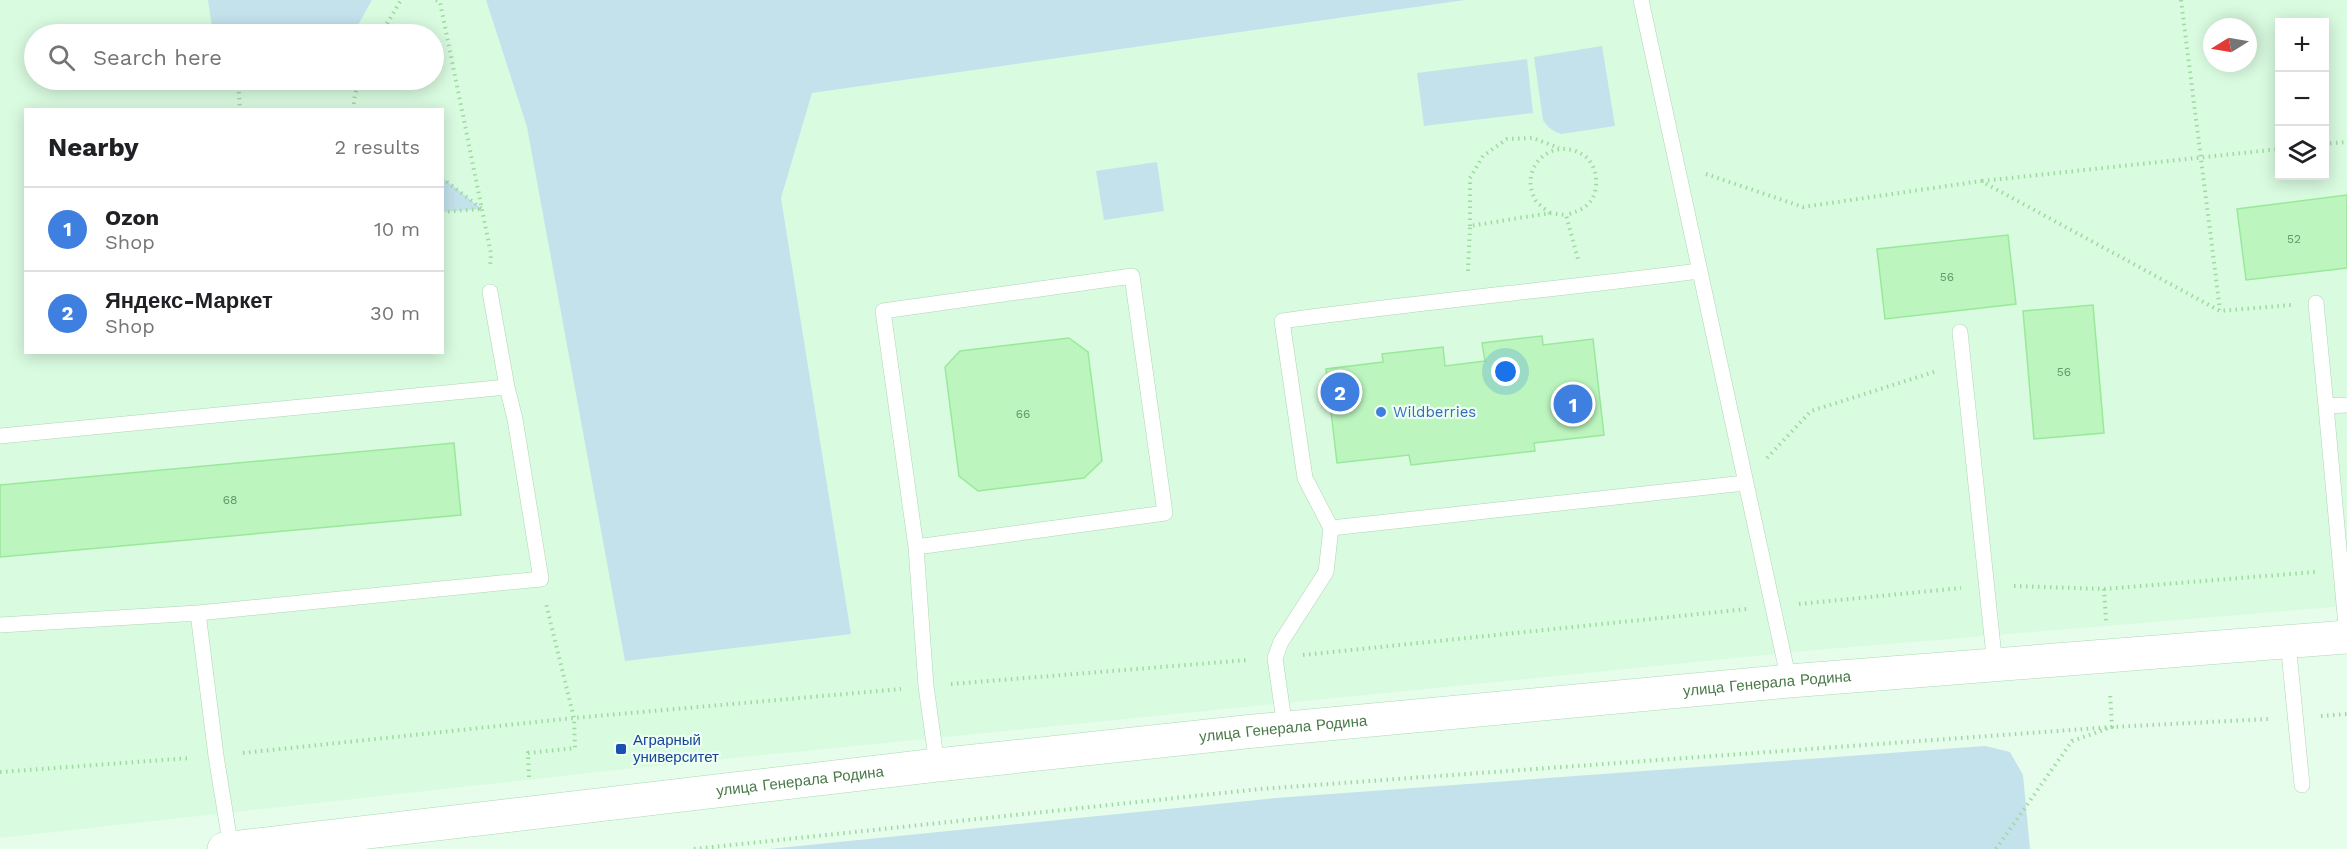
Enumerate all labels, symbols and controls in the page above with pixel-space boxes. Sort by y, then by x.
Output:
north arrow [2203,18,2257,72]
map controls [2275,18,2329,180]
button: + [2275,18,2329,72]
search box [24,24,444,90]
icon: search [45,41,78,74]
text: Search here [93,45,222,70]
button: − [2275,72,2329,126]
button: layers [2275,126,2329,180]
text: Nearby [48,132,139,162]
text: 2 results [335,135,420,159]
text: Ozon [105,205,159,230]
text: 1 [63,217,72,241]
text: 10 m [374,217,420,241]
text: Shop [105,230,155,254]
house number: 52 [2287,232,2301,246]
house number: 56 [1940,270,1954,284]
text: Яндекс-Маркет [105,288,273,313]
text: 2 [62,301,73,325]
text: 30 m [370,301,420,325]
text: Shop [105,314,155,338]
your location [1491,357,1520,386]
house number: 56 [2057,365,2071,379]
pin: 2 [1320,370,1360,414]
pin: 1 [1554,382,1592,426]
place label: Wildberries [1393,403,1476,421]
marker: Wildberries [1374,405,1388,419]
house number: 66 [1016,407,1030,421]
house number: 68 [223,493,237,507]
street label: улица Генерала Родина [1682,667,1852,700]
street label: улица Генерала Родина [1198,711,1369,746]
place label: Аграрный университет [633,731,719,766]
marker: Аграрный университет [614,742,628,756]
street label: улица Генерала Родина [715,762,885,800]

